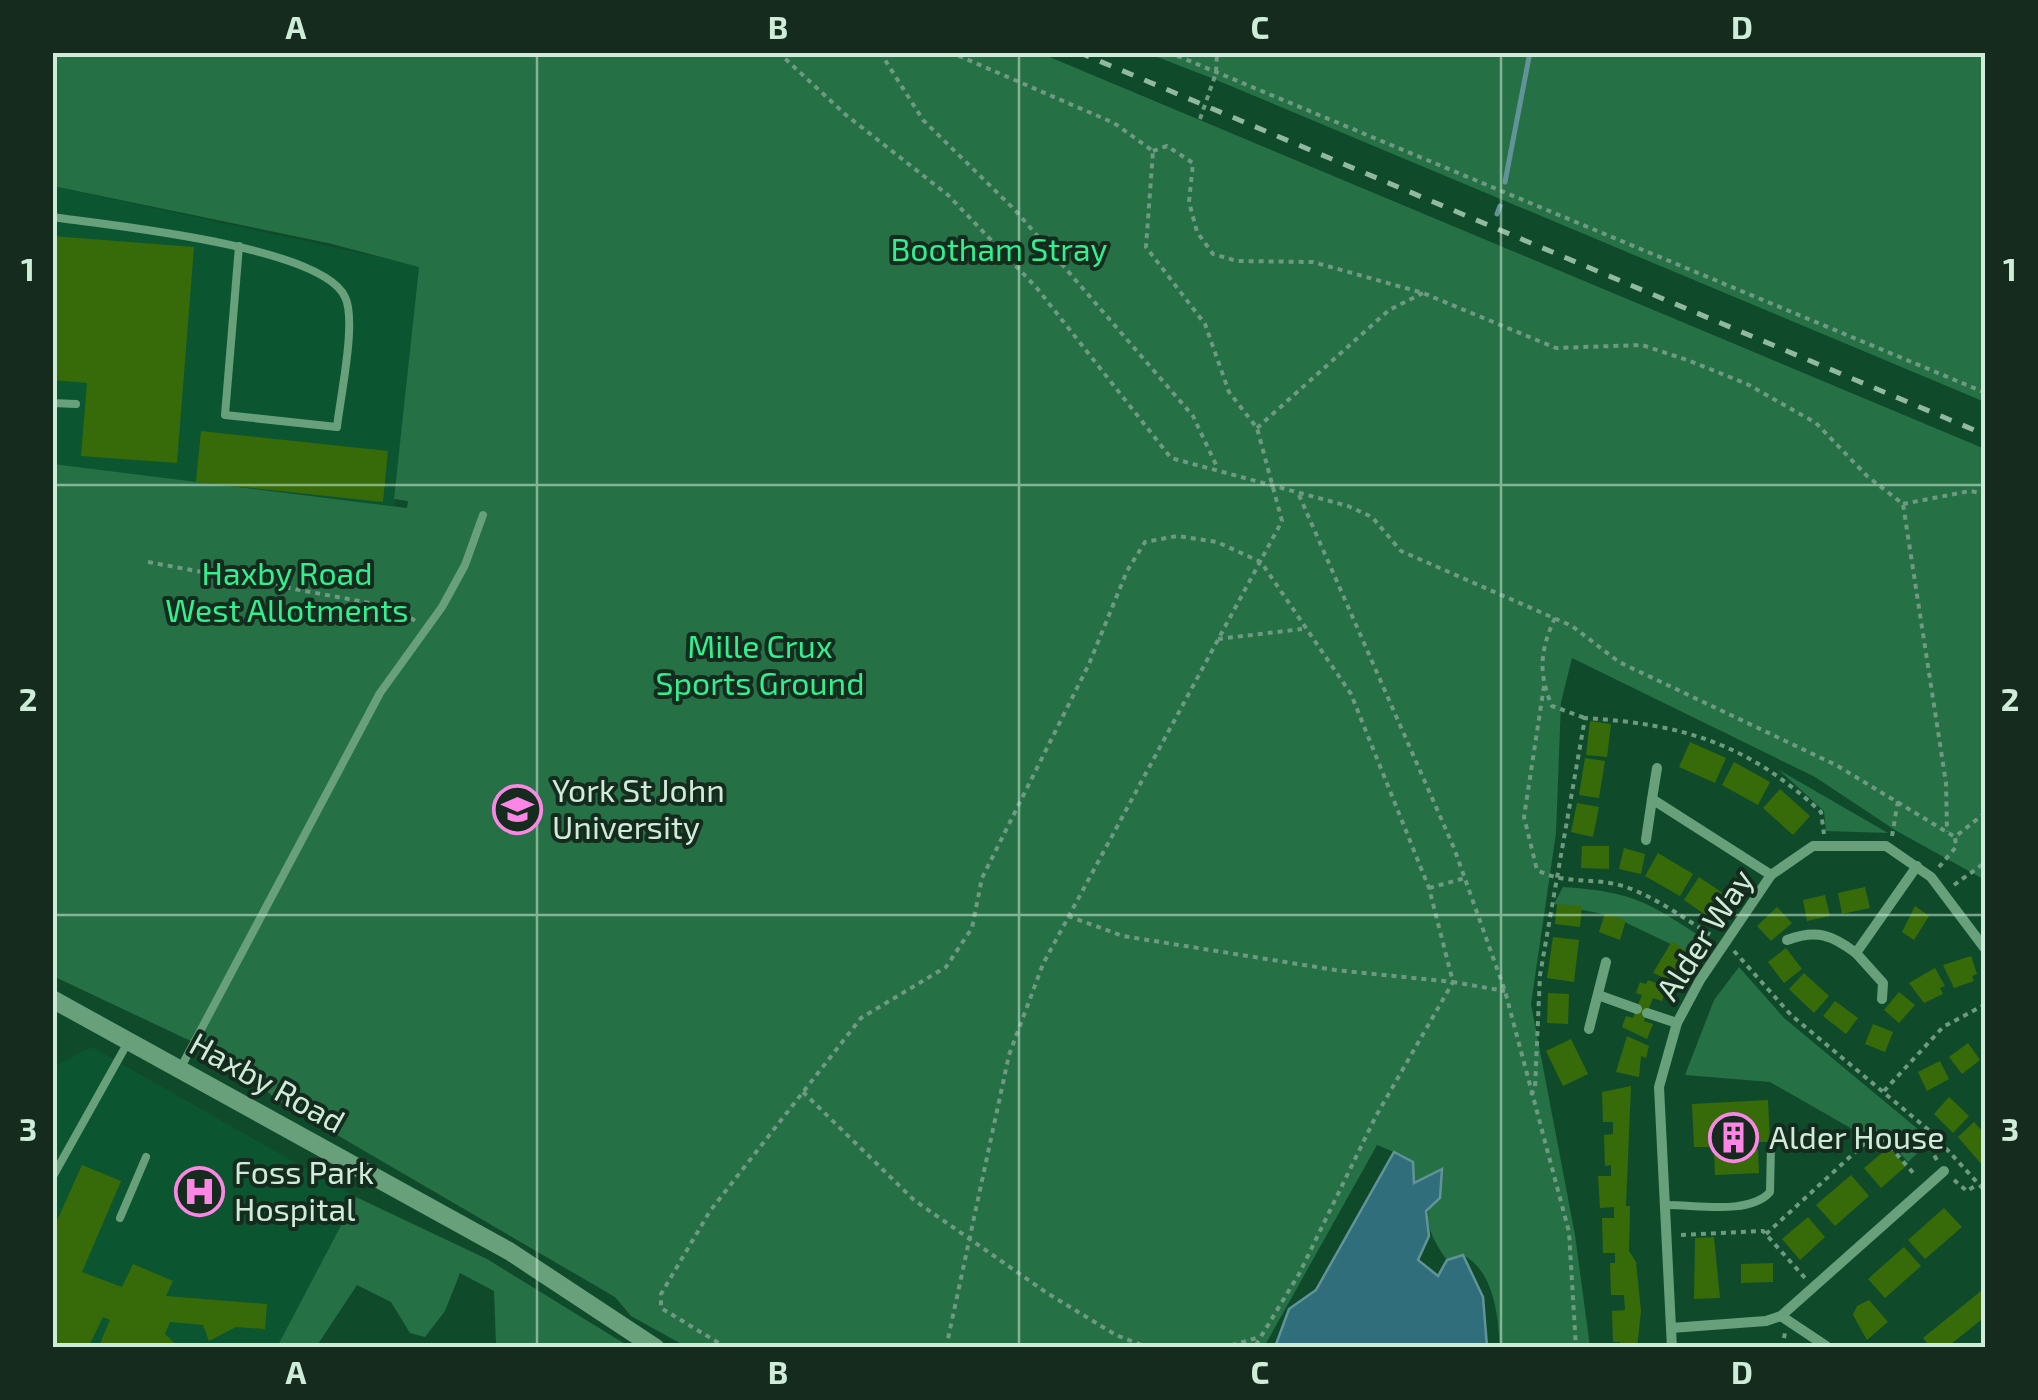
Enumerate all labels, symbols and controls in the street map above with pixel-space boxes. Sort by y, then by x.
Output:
text: A [286,7,307,45]
text: B [768,7,788,45]
text: C [1251,7,1269,45]
text: D [1731,7,1753,45]
park label: Bootham Stray [891,229,1108,267]
text: 1 [21,249,35,287]
text: 1 [2003,249,2017,287]
park label: Haxby Road West Allotments [165,553,409,628]
park label: Mille Crux Sports Ground [656,626,864,701]
text: 2 [19,679,37,717]
text: 2 [2001,679,2019,717]
place label: York St John University [552,770,725,845]
school or university icon: York St John University [491,783,543,835]
street label: Alder Way [1647,861,1760,1006]
street label: Haxby Road [184,1023,352,1139]
text: 3 [19,1109,37,1147]
text: 3 [2001,1109,2019,1147]
building icon: Alder House [1708,1112,1760,1164]
place label: Alder House [1769,1117,1944,1155]
place label: Foss Park Hospital [234,1152,374,1227]
hospital icon: Foss Park Hospital [173,1165,225,1217]
text: A [286,1352,307,1390]
text: B [768,1352,788,1390]
text: C [1251,1352,1269,1390]
text: D [1731,1352,1753,1390]

